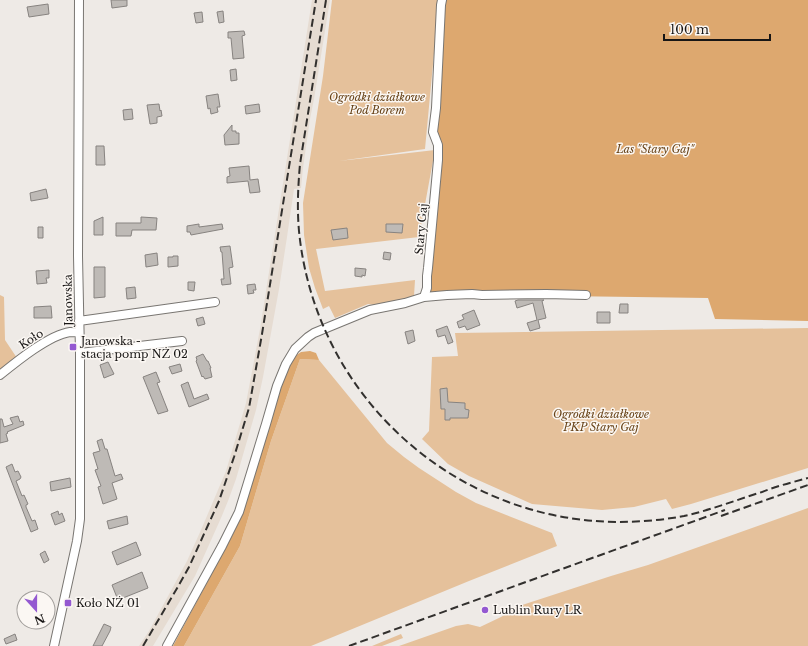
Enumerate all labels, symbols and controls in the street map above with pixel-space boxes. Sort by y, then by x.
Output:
scale bar [664,16,770,42]
text: 100 m [670,22,709,37]
park label: Ogródki działkowe Pod Borem [329,90,425,117]
park label: Las "Stary Gaj" [615,142,695,156]
street label: Stary Gaj [412,203,430,255]
street label: Janowska [61,273,75,328]
street label: Koło [16,326,46,352]
place label: Janowska - stacja pomp NŻ 02 [79,334,188,361]
marker: Janowska - stacja pomp NŻ 02 [68,342,78,352]
park label: Ogródki działkowe PKP Stary Gaj [553,407,649,434]
north arrow [16,590,56,630]
place label: Koło NŻ 01 [76,596,140,610]
marker: Koło NŻ 01 [63,598,73,608]
place label: Lublin Rury LR [493,603,582,617]
marker: Lublin Rury LR [480,605,490,615]
text: N [32,611,47,628]

